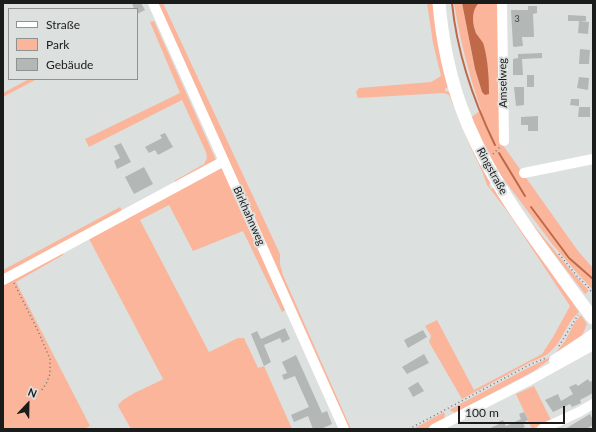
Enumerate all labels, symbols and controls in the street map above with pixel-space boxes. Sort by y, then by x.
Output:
legend [8,8,138,80]
house number: 3 [514,14,520,24]
text: Straße [46,17,80,32]
text: Park [46,37,69,52]
text: Gebäude [46,57,93,72]
street label: Amselweg [496,58,510,108]
street label: Ringstraße [474,145,510,197]
street label: Birkhahnweg [230,184,268,248]
north arrow [8,384,48,424]
text: N [26,385,39,400]
scale bar [460,398,567,424]
text: 100 m [465,405,499,420]

